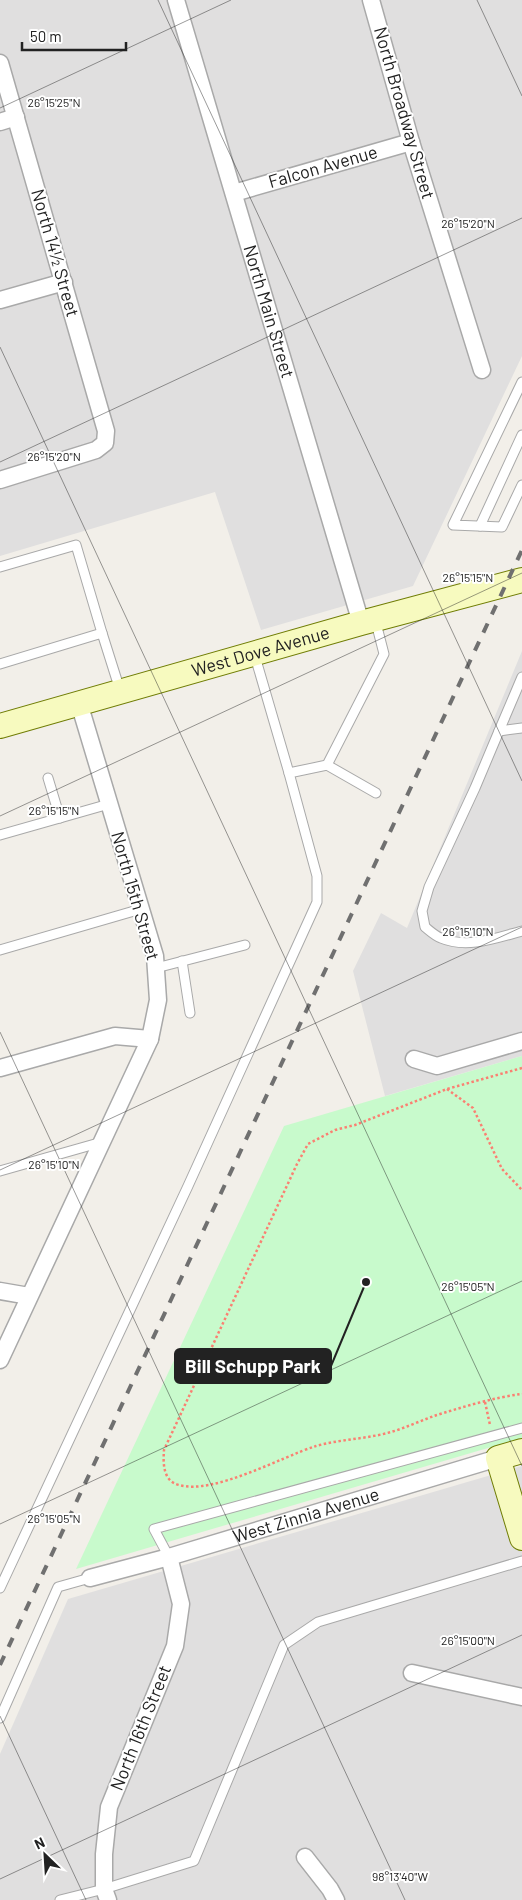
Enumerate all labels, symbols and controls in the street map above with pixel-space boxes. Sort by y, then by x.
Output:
scale bar [22,20,126,52]
street label: North Broadway Street [370,24,440,201]
text: 50 m [30,27,62,45]
text: 26°15'25"N [27,95,81,109]
street label: Falcon Avenue [266,140,380,192]
street label: North 14½ Street [27,186,85,319]
text: 26°15'20"N [441,216,495,230]
street label: North Main Street [239,242,300,380]
text: 26°15'20"N [27,449,81,463]
text: 26°15'15"N [443,570,493,584]
street label: West Dove Avenue [189,621,332,681]
text: 26°15'15"N [29,803,79,817]
street label: North 15th Street [107,829,165,963]
text: 26°15'10"N [442,924,494,938]
text: 26°15'10"N [28,1157,80,1171]
text: 26°15'05"N [441,1279,495,1293]
callout: Bill Schupp Park [175,1349,331,1383]
text: Bill Schupp Park [185,1354,321,1377]
street label: West Zinnia Avenue [230,1482,382,1547]
text: 26°15'05"N [27,1511,81,1525]
text: 26°15'00"N [441,1633,495,1647]
street label: North 16th Street [105,1662,175,1793]
north arrow [20,1830,70,1880]
text: N [31,1833,47,1852]
text: 98°13'40"W [372,1869,428,1883]

